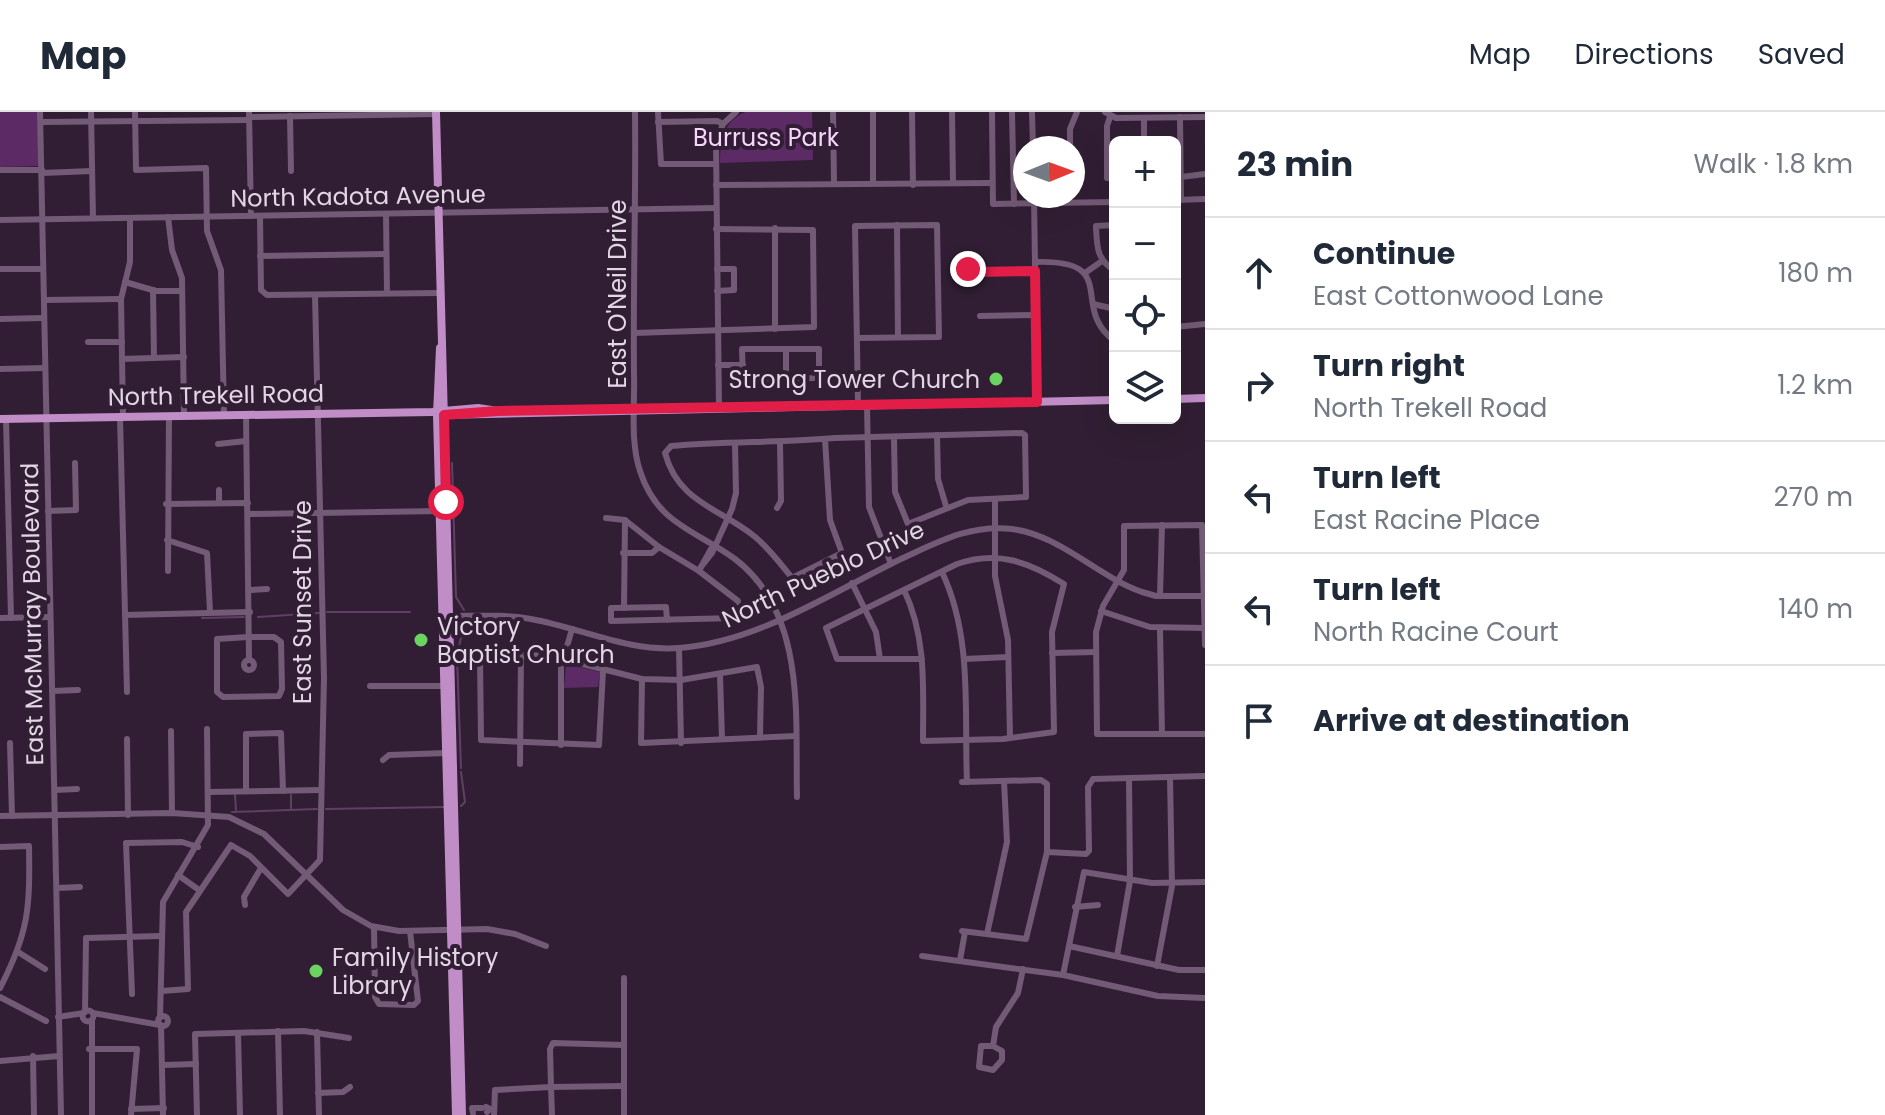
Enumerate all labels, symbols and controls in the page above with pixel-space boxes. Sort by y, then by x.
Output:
text: Map [40,29,127,82]
text: Map [1469,35,1531,74]
text: Directions [1575,35,1714,74]
text: Saved [1758,35,1845,74]
park label: Burruss Park [693,121,840,154]
north arrow [1013,136,1085,208]
map controls [1109,136,1181,424]
button: + [1109,136,1181,208]
text: 23 min [1237,140,1353,188]
text: Walk · 1.8 km [1694,146,1853,182]
street label: North Kadota Avenue [230,177,486,215]
street label: East O'Neil Drive [601,199,634,389]
button: − [1109,208,1181,280]
text: Continue [1313,232,1455,275]
route end [950,251,986,287]
icon: ahead [1237,251,1281,295]
text: 180 m [1778,255,1853,291]
text: East Cottonwood Lane [1313,278,1604,314]
button: locate [1109,280,1181,352]
text: Turn right [1313,344,1465,387]
button: layers [1109,352,1181,424]
place label: Strong Tower Church [728,363,980,396]
icon: right [1237,363,1281,407]
text: 1.2 km [1777,367,1853,403]
marker: Strong Tower Church [987,370,1005,388]
street label: North Trekell Road [108,377,324,413]
text: North Trekell Road [1313,390,1547,426]
text: Turn left [1313,456,1441,499]
street label: East McMurray Boulevard [13,462,51,766]
icon: left [1237,475,1281,519]
text: 270 m [1774,479,1853,515]
route start [428,484,464,520]
street label: East Sunset Drive [286,500,319,704]
text: East Racine Place [1313,502,1540,538]
street label: North Pueblo Drive [716,513,930,635]
text: Turn left [1313,568,1441,611]
icon: left [1237,587,1281,631]
text: 140 m [1778,591,1853,627]
place label: Victory Baptist Church [437,610,615,671]
text: North Racine Court [1313,614,1558,650]
marker: Victory Baptist Church [412,631,430,649]
icon: arrive [1237,699,1281,743]
text: Arrive at destination [1313,699,1630,742]
place label: Family History Library [332,941,499,1002]
marker: Family History Library [307,962,325,980]

